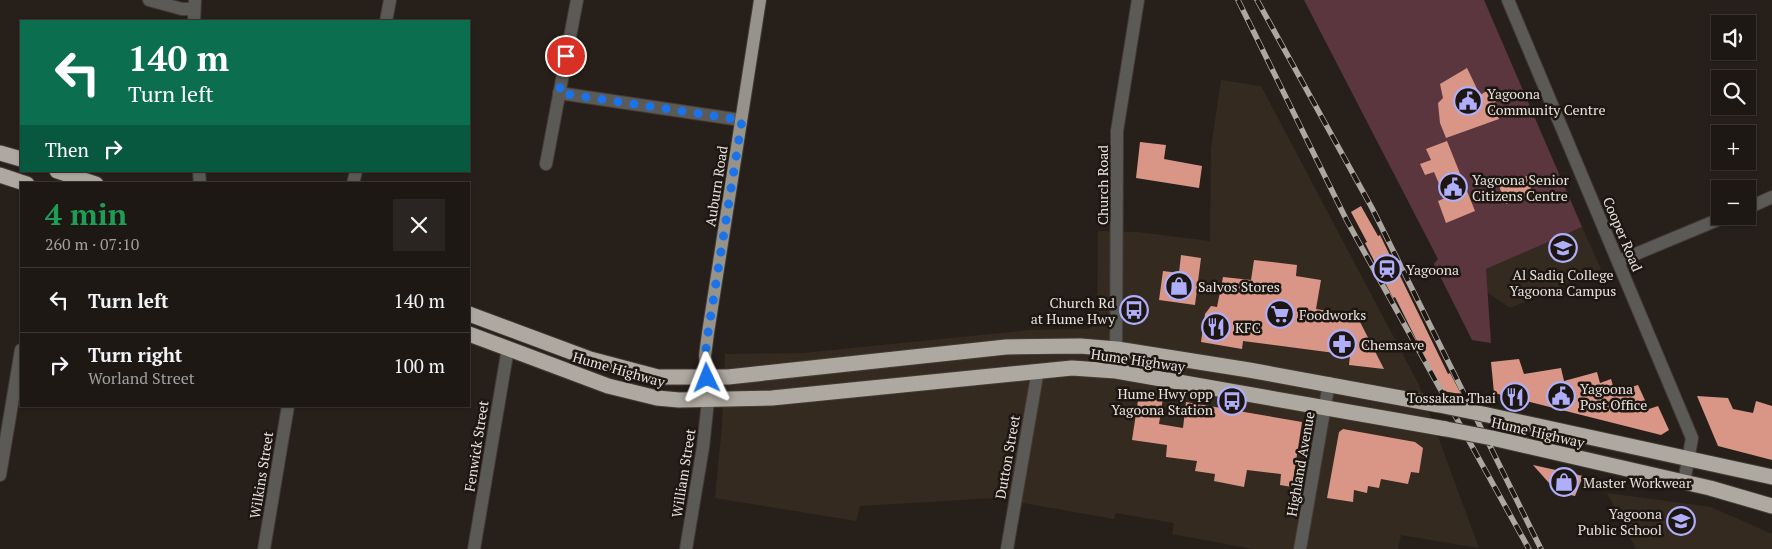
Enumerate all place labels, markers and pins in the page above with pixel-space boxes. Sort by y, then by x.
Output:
pin [545,35,587,77]
place label: Yagoona Community Centre [1487,84,1605,119]
public building icon: Yagoona Community Centre [1453,86,1483,116]
place label: Yagoona Senior Citizens Centre [1472,170,1569,205]
public building icon: Yagoona Senior Citizens Centre [1438,172,1468,202]
school or university icon: Al Sadiq College Yagoona Campus [1548,233,1578,263]
station icon: Yagoona [1372,254,1402,284]
place label: Yagoona [1406,260,1459,279]
place label: Al Sadiq College Yagoona Campus [1510,265,1616,300]
shop icon: Salvos Stores [1164,271,1194,301]
place label: Salvos Stores [1198,277,1280,296]
place label: Church Rd at Hume Hwy [1031,293,1116,328]
bus stop icon: Church Rd at Hume Hwy [1119,295,1149,325]
supermarket icon: Foodworks [1265,299,1295,329]
place label: Foodworks [1299,305,1366,324]
restaurant icon: KFC [1201,312,1231,342]
place label: KFC [1235,318,1261,337]
pharmacy icon: Chemsave [1327,329,1357,359]
place label: Chemsave [1361,335,1424,354]
place label: Yagoona Post Office [1580,379,1647,414]
public building icon: Yagoona Post Office [1546,381,1576,411]
restaurant icon: Tossakan Thai [1500,382,1530,412]
place label: Hume Hwy opp Yagoona Station [1111,384,1214,419]
bus stop icon: Hume Hwy opp Yagoona Station [1217,386,1247,416]
place label: Tossakan Thai [1407,388,1496,407]
shop icon: Master Workwear [1549,467,1579,497]
place label: Master Workwear [1583,473,1692,492]
place label: Yagoona Public School [1578,504,1662,539]
school or university icon: Yagoona Public School [1666,506,1696,536]

